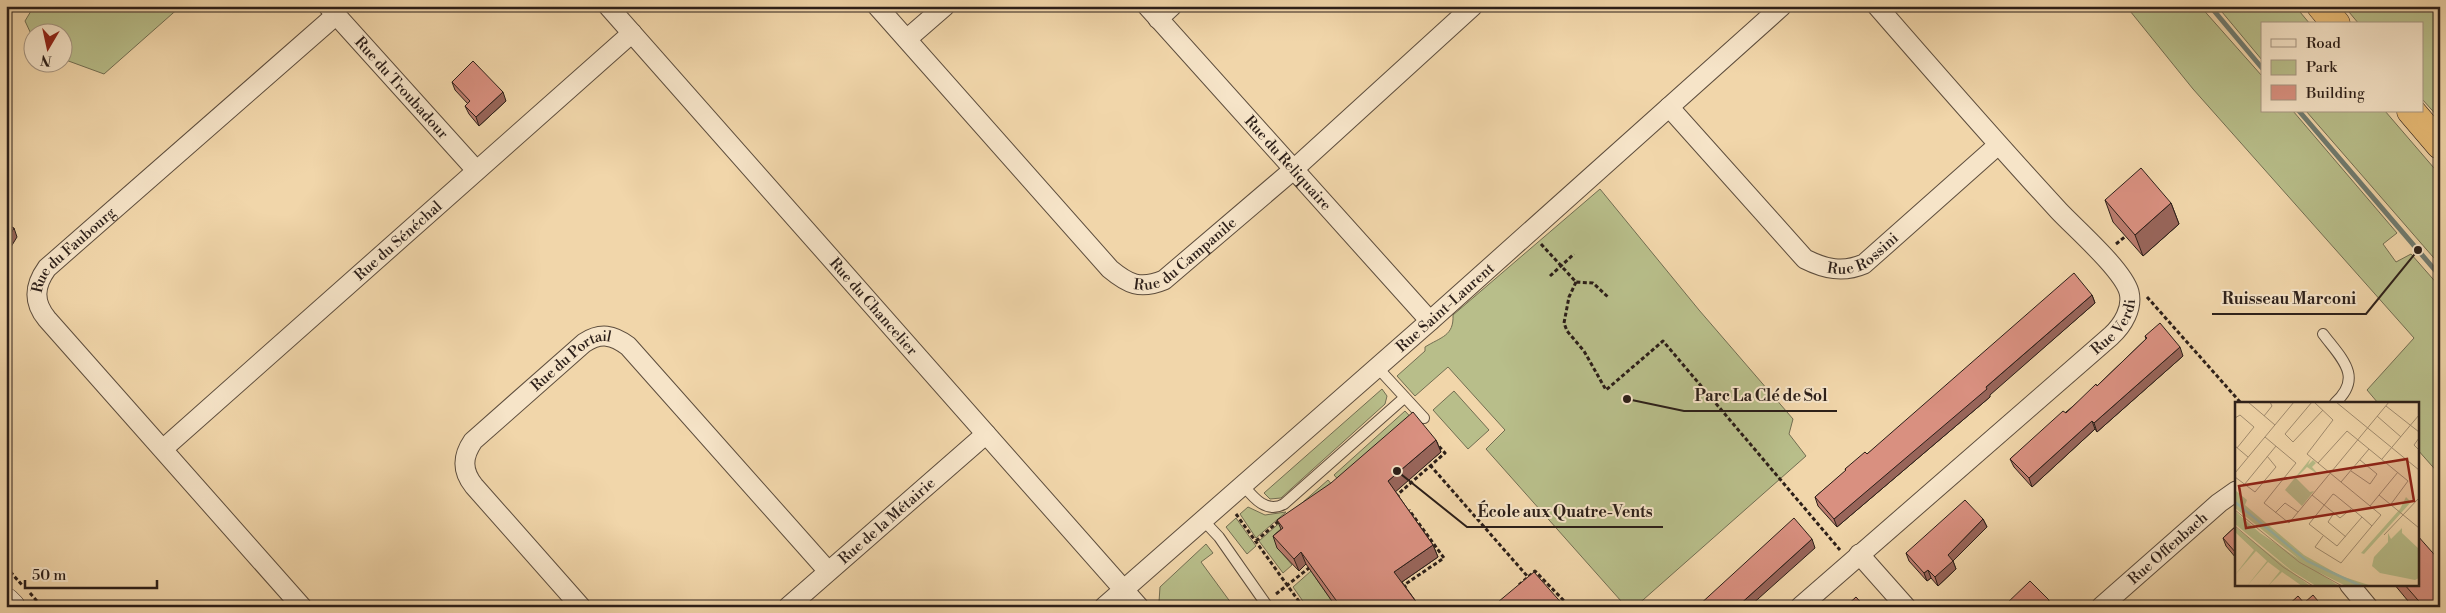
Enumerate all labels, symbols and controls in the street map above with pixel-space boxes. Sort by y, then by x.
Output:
north arrow [22,22,72,72]
legend [2261,22,2424,112]
street label: Rue du Troubadour [351,33,453,143]
text: Road [2306,34,2341,53]
text: N [39,50,53,70]
text: Park [2306,58,2338,77]
text: Building [2305,84,2365,103]
street label: Rue du Reliquaire [1240,111,1336,214]
street label: Rue du Sénéchal [350,196,446,285]
street label: Rue du Faubourg [27,203,119,294]
street label: Rue du Campanile [1133,213,1240,295]
street label: Rue Rossini [1826,228,1902,279]
street label: Rue du Chancelier [825,254,922,360]
street label: Rue Saint-Laurent [1392,258,1499,356]
callout: Ruisseau Marconi [2212,283,2366,314]
text: Ruisseau Marconi [2222,289,2356,309]
street label: Rue Verdi [2087,298,2139,359]
street label: Rue du Portail [527,327,614,395]
callout: Parc La Clé de Sol [1684,380,1837,411]
text: Parc La Clé de Sol [1695,386,1828,406]
inset map [2235,402,2418,586]
street label: Rue de la Métairie [834,473,939,568]
callout: École aux Quatre-Vents [1467,496,1663,527]
text: École aux Quatre-Vents [1477,500,1653,522]
street label: Rue Offenbach [2124,508,2212,588]
scale bar [25,558,158,590]
text: 50 m [32,566,66,585]

